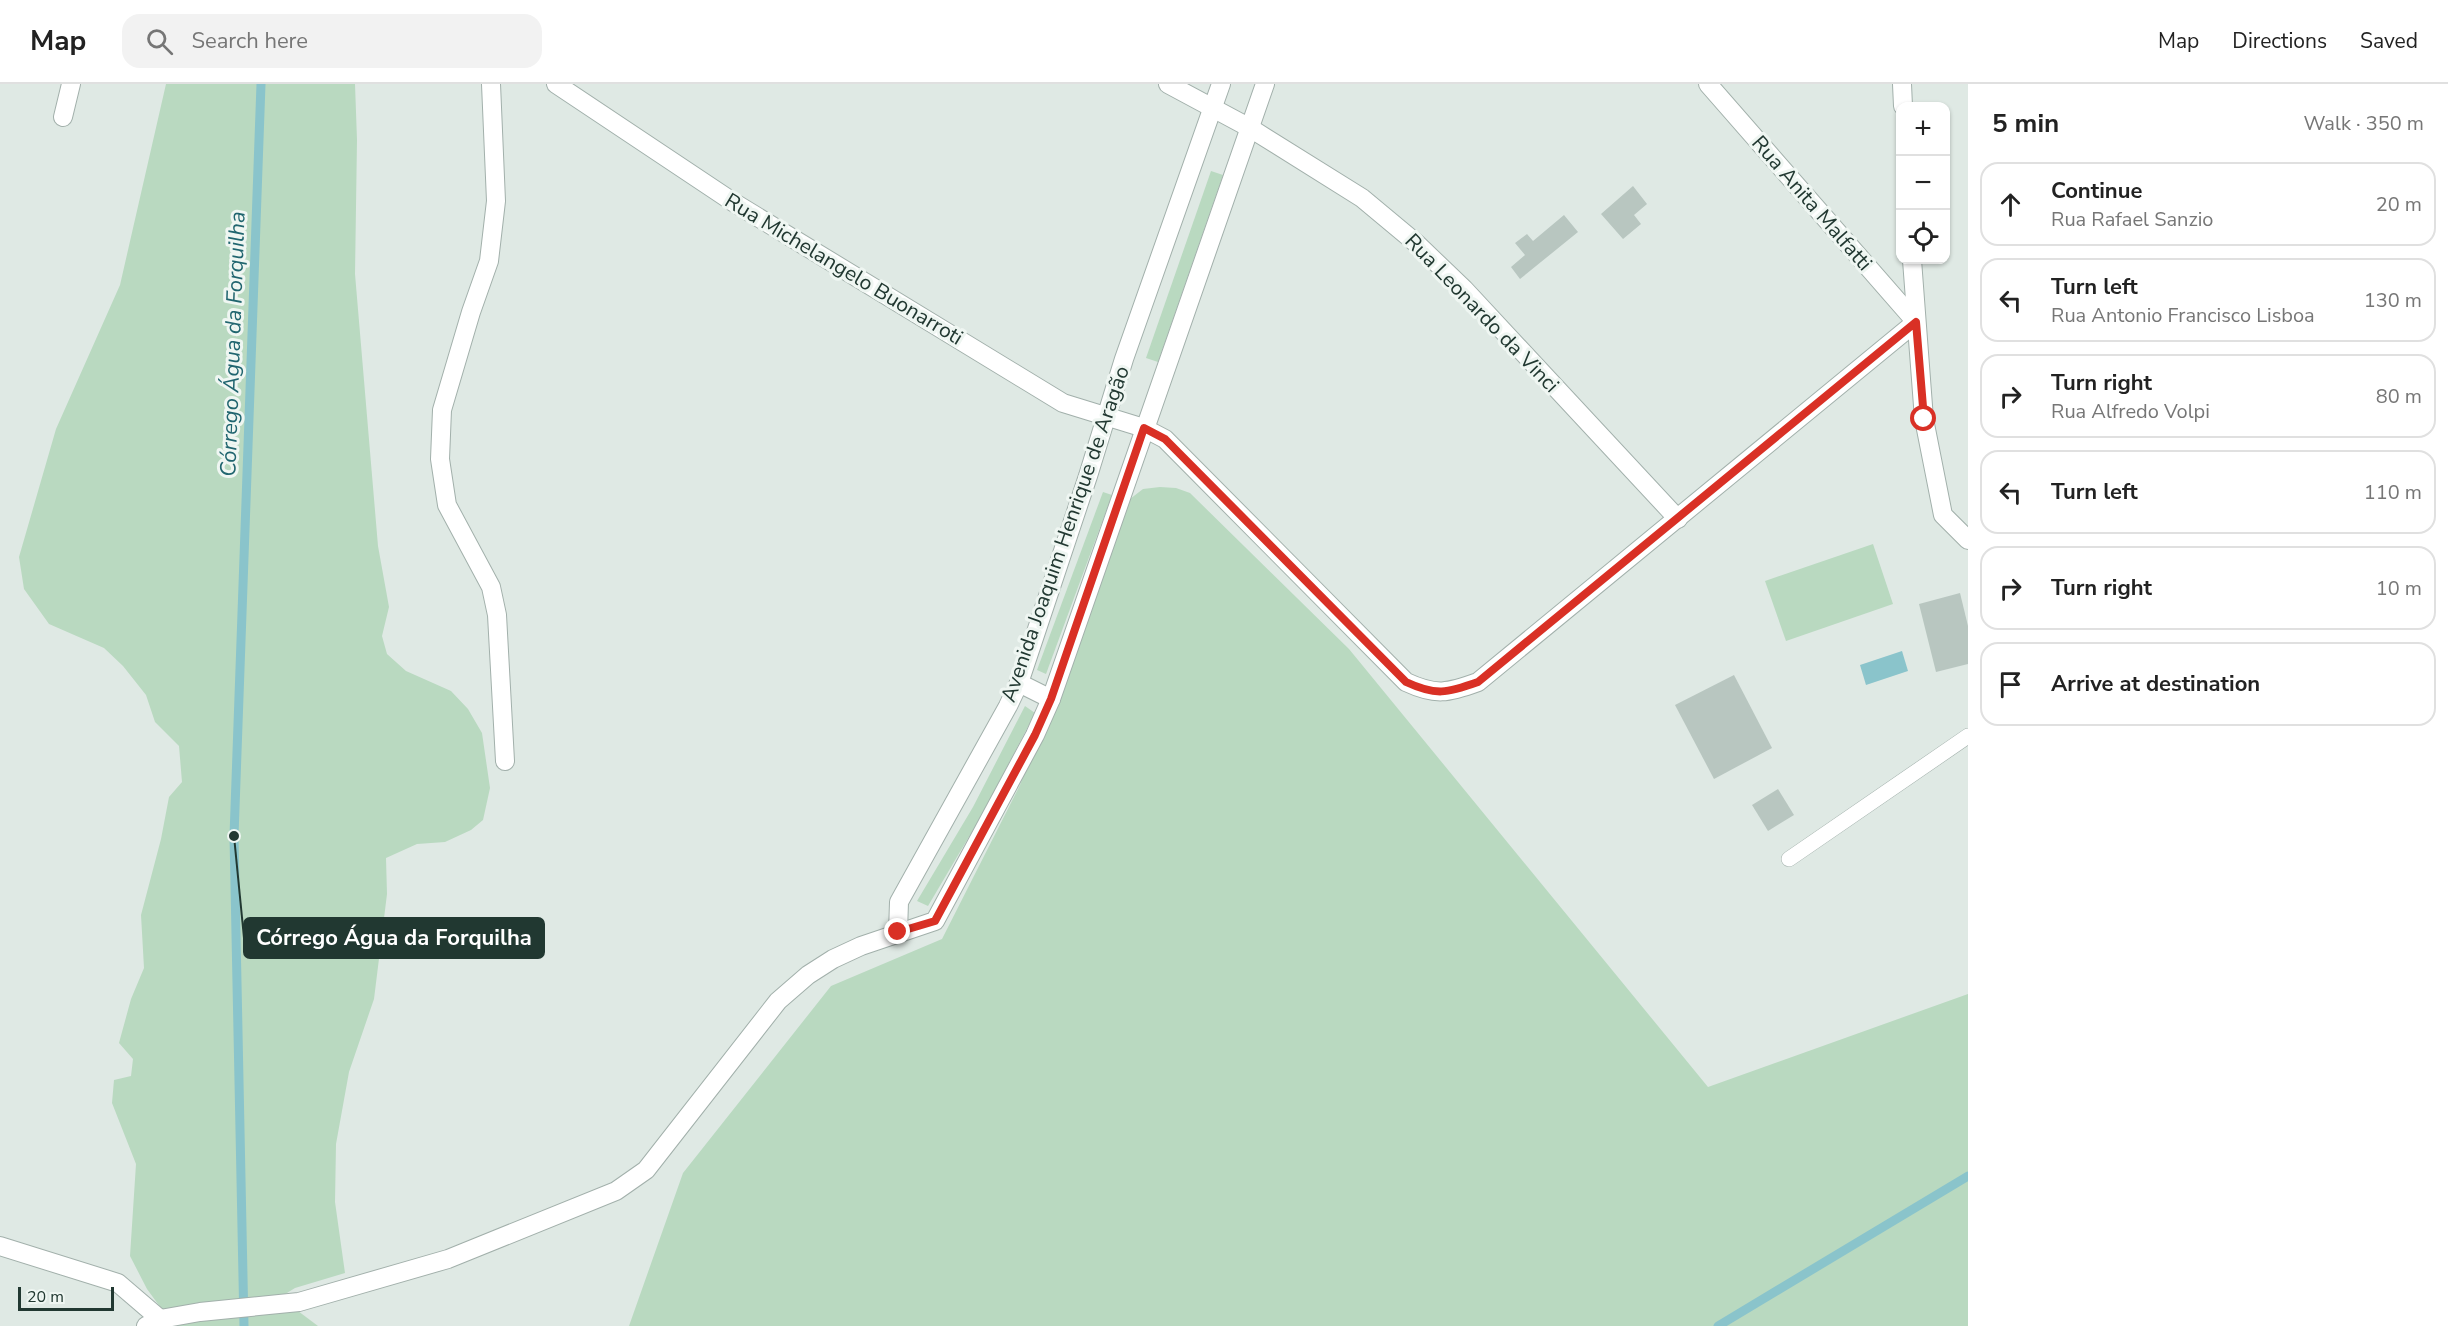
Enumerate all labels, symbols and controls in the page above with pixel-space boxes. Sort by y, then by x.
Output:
search box [122,14,542,68]
text: Map [30,22,86,60]
icon: search [143,25,176,58]
text: Search here [191,26,308,56]
text: Map [2158,27,2199,55]
text: Directions [2232,27,2327,55]
text: Saved [2360,27,2418,55]
map controls [1896,102,1950,264]
button: + [1896,102,1950,156]
text: 5 min [1992,106,2059,141]
text: Walk · 350 m [2304,110,2424,137]
street label: Rua Anita Malfatti [1745,129,1879,277]
button: − [1896,156,1950,210]
text: Continue [2051,176,2142,206]
street label: Rua Michelangelo Buonarroti [720,187,968,351]
icon: ahead [1994,188,2027,221]
text: 20 m [2376,191,2422,218]
text: Rua Rafael Sanzio [2051,206,2213,233]
button: locate [1896,210,1950,264]
water label: Córrego Água da Forquilha [213,211,253,477]
street label: Rua Leonardo da Vinci [1399,227,1565,399]
text: Turn left [2051,272,2138,302]
icon: left [1994,284,2027,317]
text: 130 m [2364,287,2422,314]
text: Rua Antonio Francisco Lisboa [2051,302,2315,329]
street label: Avenida Joaquim Henrique de Aragão [994,362,1136,706]
text: Turn right [2051,368,2152,398]
icon: right [1994,380,2027,413]
text: 80 m [2376,383,2422,410]
text: Rua Alfredo Volpi [2051,398,2210,425]
route start [1910,405,1936,431]
icon: left [1994,476,2027,509]
text: Turn left [2051,477,2138,507]
text: 110 m [2364,479,2422,506]
icon: right [1994,572,2027,605]
text: Turn right [2051,573,2152,603]
text: 10 m [2376,575,2422,602]
icon: arrive [1994,668,2027,701]
text: Arrive at destination [2051,669,2260,699]
callout: Córrego Água da Forquilha [244,918,544,958]
route end [884,918,910,944]
text: Córrego Água da Forquilha [256,923,532,953]
scale bar [18,1284,114,1312]
text: 20 m [27,1286,64,1308]

